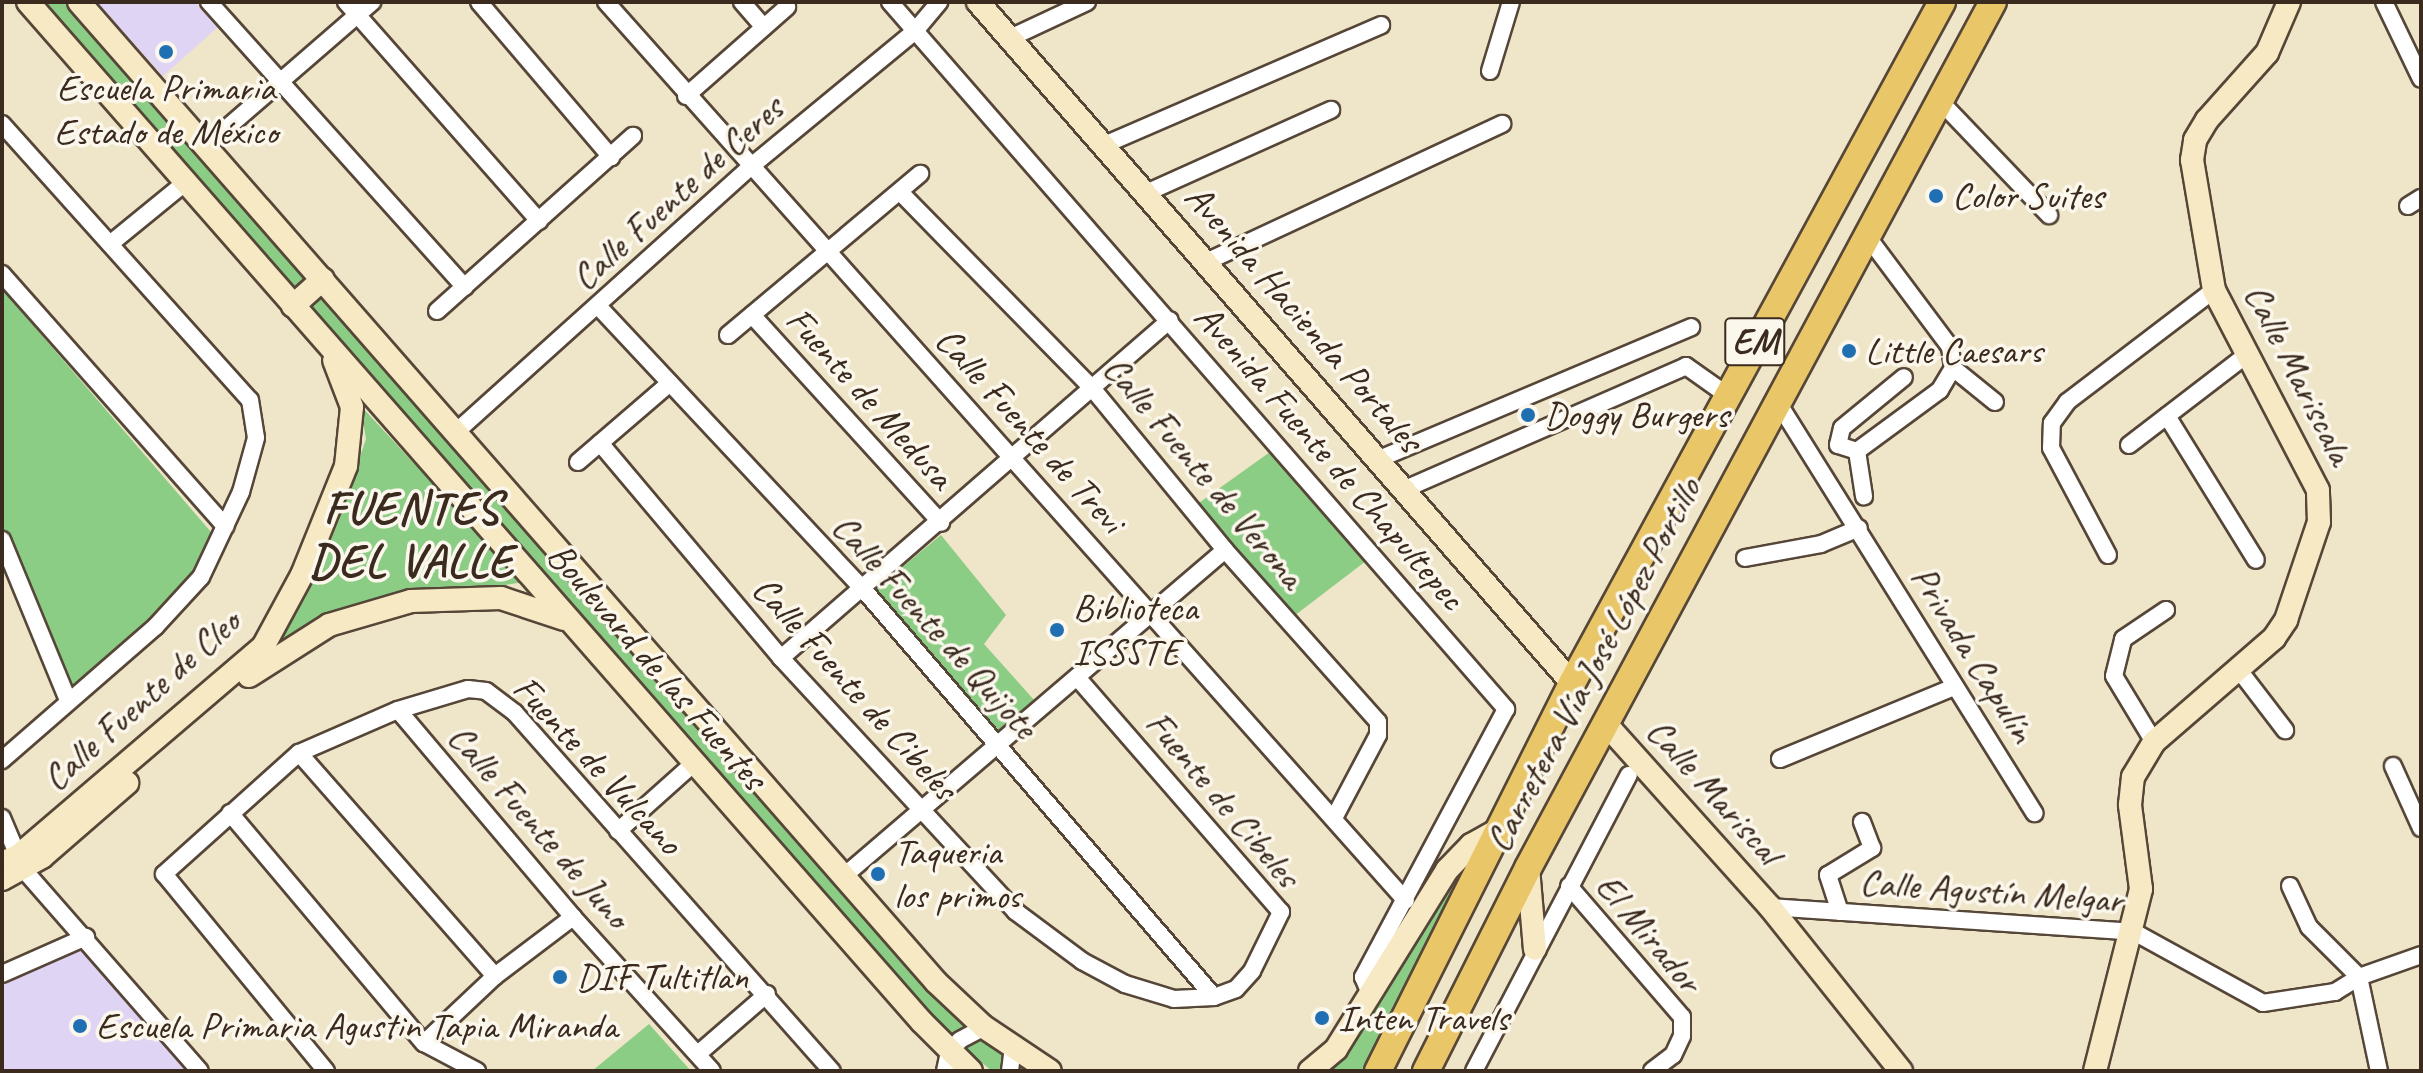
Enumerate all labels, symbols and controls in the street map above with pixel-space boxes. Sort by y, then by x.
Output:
marker: Escuela Primaria Estado de México [157,43,175,61]
place label: Escuela Primaria Estado de México [54,65,278,154]
street label: Calle Fuente de Ceres [562,86,792,300]
place label: Color Suites [1952,173,2103,219]
street label: Avenida Hacienda Portales [1175,175,1433,461]
marker: Color Suites [1927,187,1945,205]
street label: Calle Mariscala [2233,275,2365,473]
street label: Avenida Fuente de Chapultepec [1184,294,1476,620]
street label: Fuente de Medusa [777,298,963,498]
road number: EM [1723,310,1787,374]
street label: Calle Fuente de Trevi [926,318,1134,542]
place label: Little Caesars [1865,328,2044,374]
marker: Little Caesars [1840,342,1858,360]
street label: Calle Fuente de Verona [1093,346,1315,598]
place label: Doggy Burgers [1544,392,1729,438]
marker: Doggy Burgers [1519,406,1537,424]
street label: Carretera Vía José López Portillo [1475,471,1711,859]
district label: FUENTES DEL VALLE [310,481,514,590]
street label: Calle Fuente de Quijote [822,504,1048,748]
street label: Boulevard de las Fuentes [537,533,777,799]
street label: Privada Capulín [1901,557,2045,751]
street label: Calle Fuente de Cibeles [743,567,967,809]
place label: Biblioteca ISSSTE [1073,585,1197,674]
street label: Calle Fuente de Cleo [33,599,249,801]
marker: Biblioteca ISSSTE [1048,621,1066,639]
street label: Fuente de Vulcano [503,666,693,864]
street label: Fuente de Cibeles [1136,701,1310,897]
street label: Calle Mariscal [1636,708,1792,874]
street label: Calle Fuente de Juno [438,715,640,937]
place label: Taqueria los primos [894,829,1019,918]
street label: Calle Agustín Melgar [1858,859,2124,923]
street label: El Mirador [1586,864,1712,1002]
marker: Taqueria los primos [869,865,887,883]
place label: DIF Tultitlan [576,954,747,1000]
marker: DIF Tultitlan [551,968,569,986]
place label: Inten Travels [1338,995,1510,1041]
place label: Escuela Primaria Agustin Tapia Miranda [96,1003,617,1049]
marker: Inten Travels [1313,1009,1331,1027]
marker: Escuela Primaria Agustin Tapia Miranda [71,1017,89,1035]

